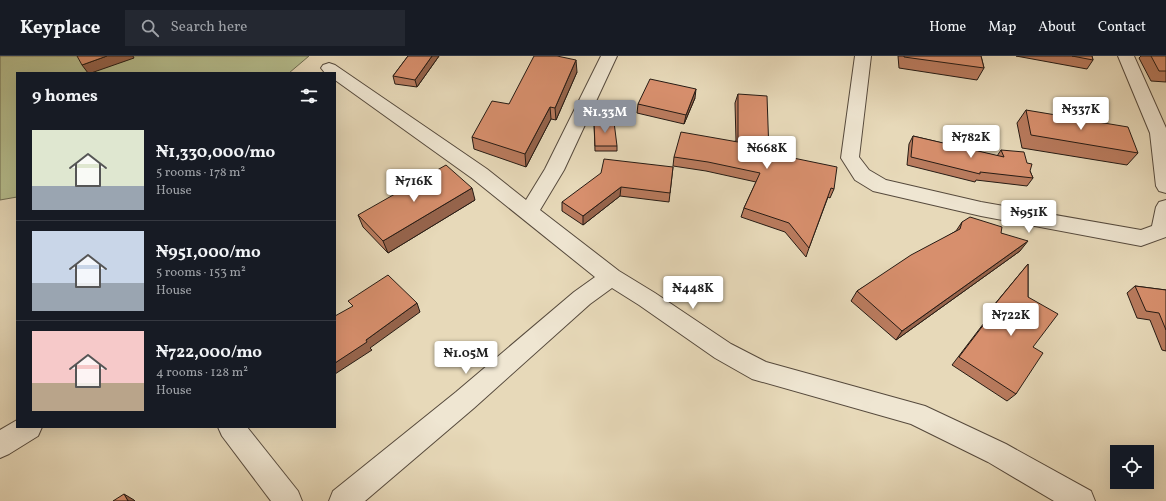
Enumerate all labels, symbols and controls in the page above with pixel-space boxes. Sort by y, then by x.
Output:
search box [125,10,405,46]
text: Keyplace [20,15,101,41]
icon: search [139,17,161,39]
text: Search here [171,17,247,38]
text: Home [929,18,966,37]
text: Map [988,18,1016,37]
text: About [1038,18,1076,37]
text: Contact [1098,18,1146,37]
text: 9 homes [32,85,98,108]
icon: filters [298,85,320,107]
pin: ₦337K [1053,97,1109,131]
pin: ₦1.33M [572,100,638,134]
text: ₦337K [1062,101,1100,119]
text: ₦1.33M [583,104,627,122]
pin: ₦782K [943,125,999,159]
text: ₦782K [952,129,990,147]
pin: ₦668K [739,136,795,170]
text: ₦668K [747,140,787,158]
text: ₦1,330,000/mo [156,141,275,164]
icon: home [64,146,112,194]
text: 5 rooms · 178 m² [156,164,245,182]
pin: ₦716K [386,169,442,203]
text: ₦716K [395,173,433,191]
text: House [156,182,192,200]
pin: ₦951K [1001,200,1057,234]
text: ₦951K [1010,204,1048,222]
text: ₦951,000/mo [156,241,261,264]
icon: home [64,247,112,295]
text: 5 rooms · 153 m² [156,264,246,282]
pin: ₦448K [665,276,721,310]
text: ₦448K [672,280,714,298]
text: House [156,282,192,300]
pin: ₦722K [983,303,1039,337]
text: ₦722K [992,307,1030,325]
text: ₦722,000/mo [156,341,262,364]
pin: ₦1.05M [433,341,499,375]
text: ₦1.05M [443,345,489,363]
icon: home [64,347,112,395]
text: 4 rooms · 128 m² [156,364,248,382]
text: House [156,382,192,400]
map controls [1110,445,1154,489]
button: locate [1110,445,1154,489]

